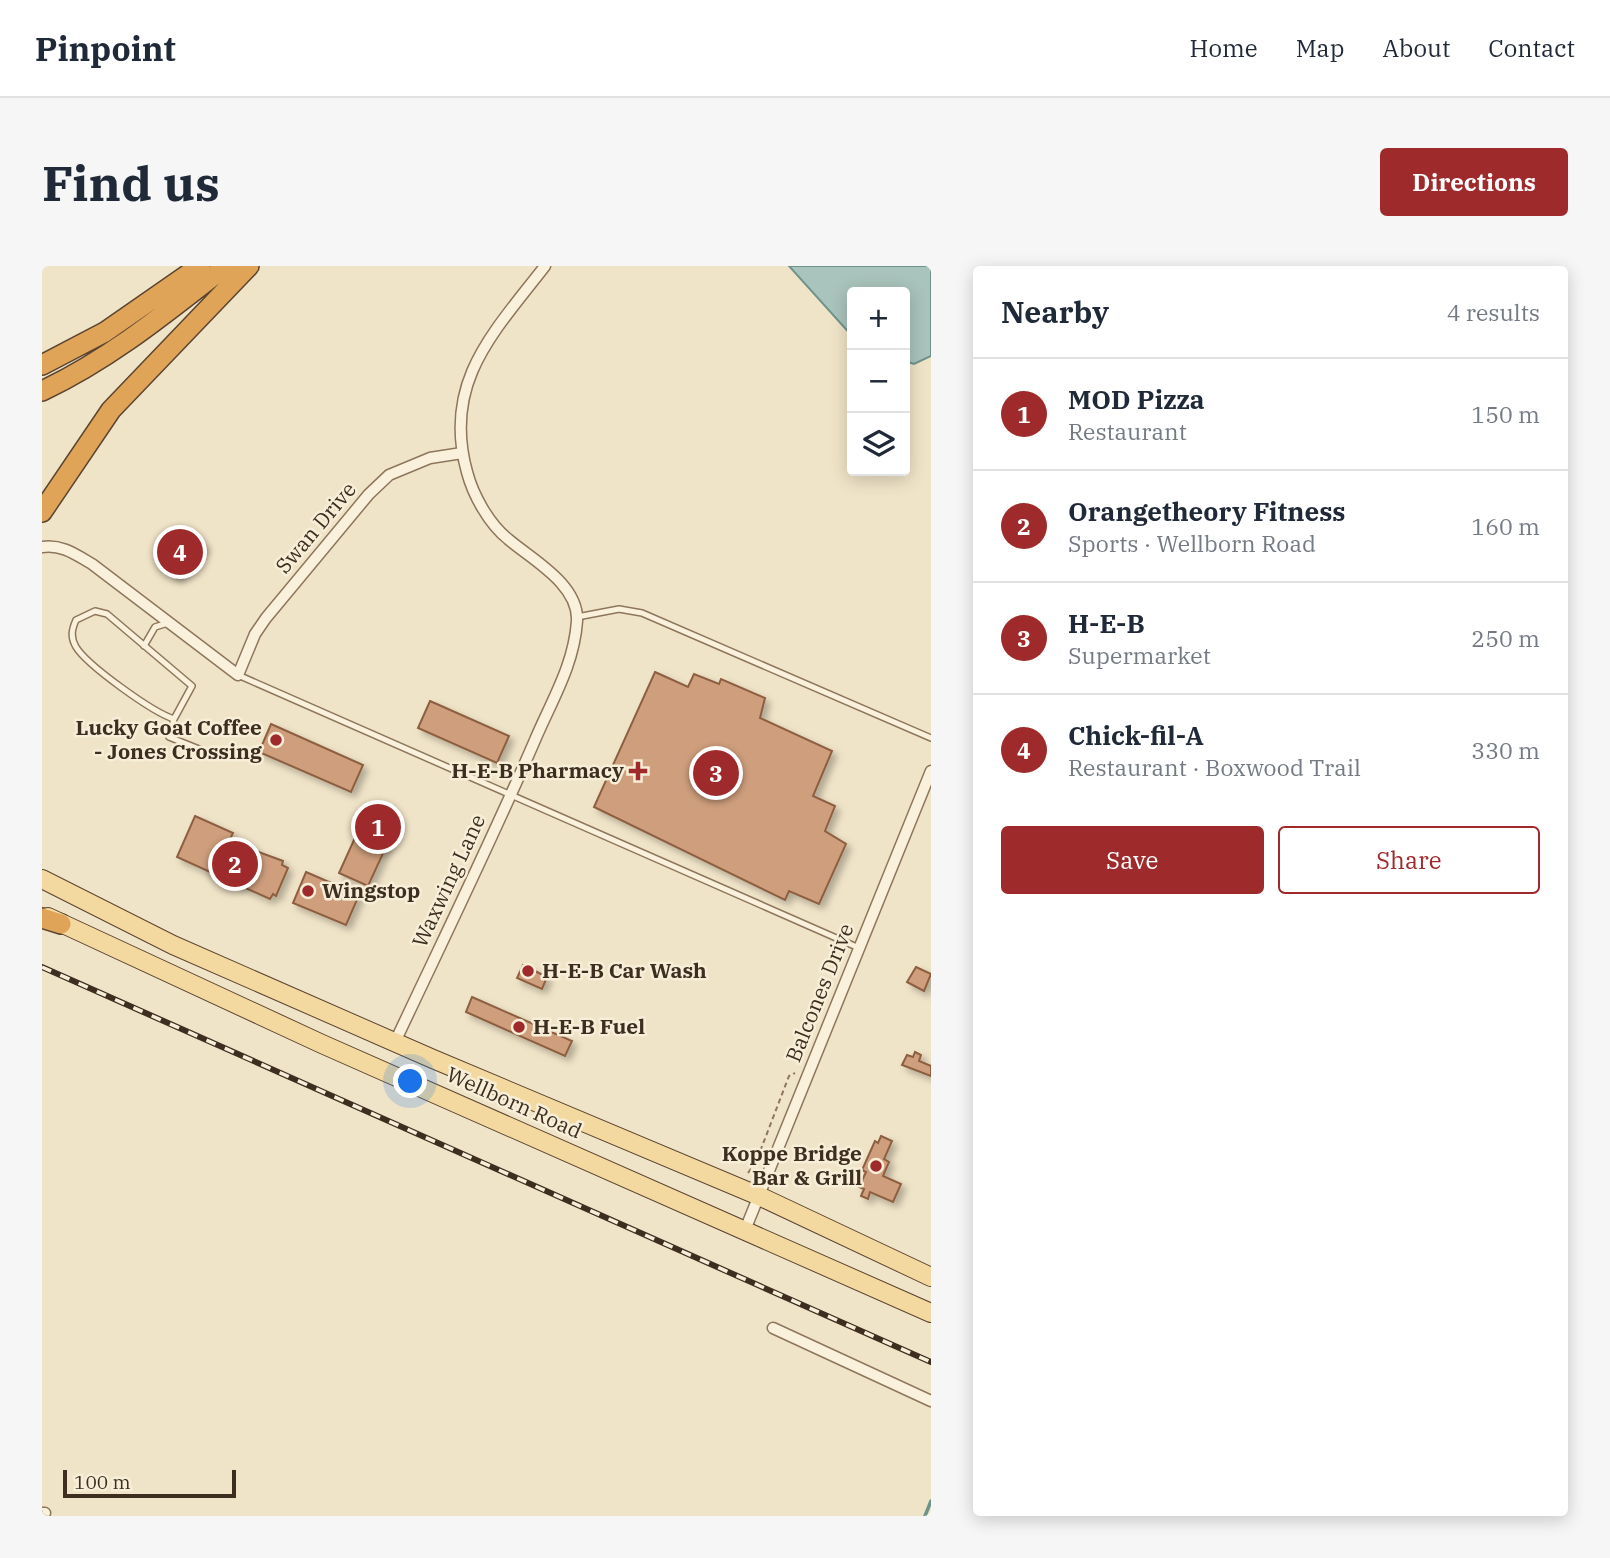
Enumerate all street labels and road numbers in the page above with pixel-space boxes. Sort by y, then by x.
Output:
street label: Swan Drive [269,476,362,579]
street label: Waxwing Lane [405,810,491,952]
street label: Balcones Drive [779,919,860,1066]
street label: Wellborn Road [442,1060,587,1145]

